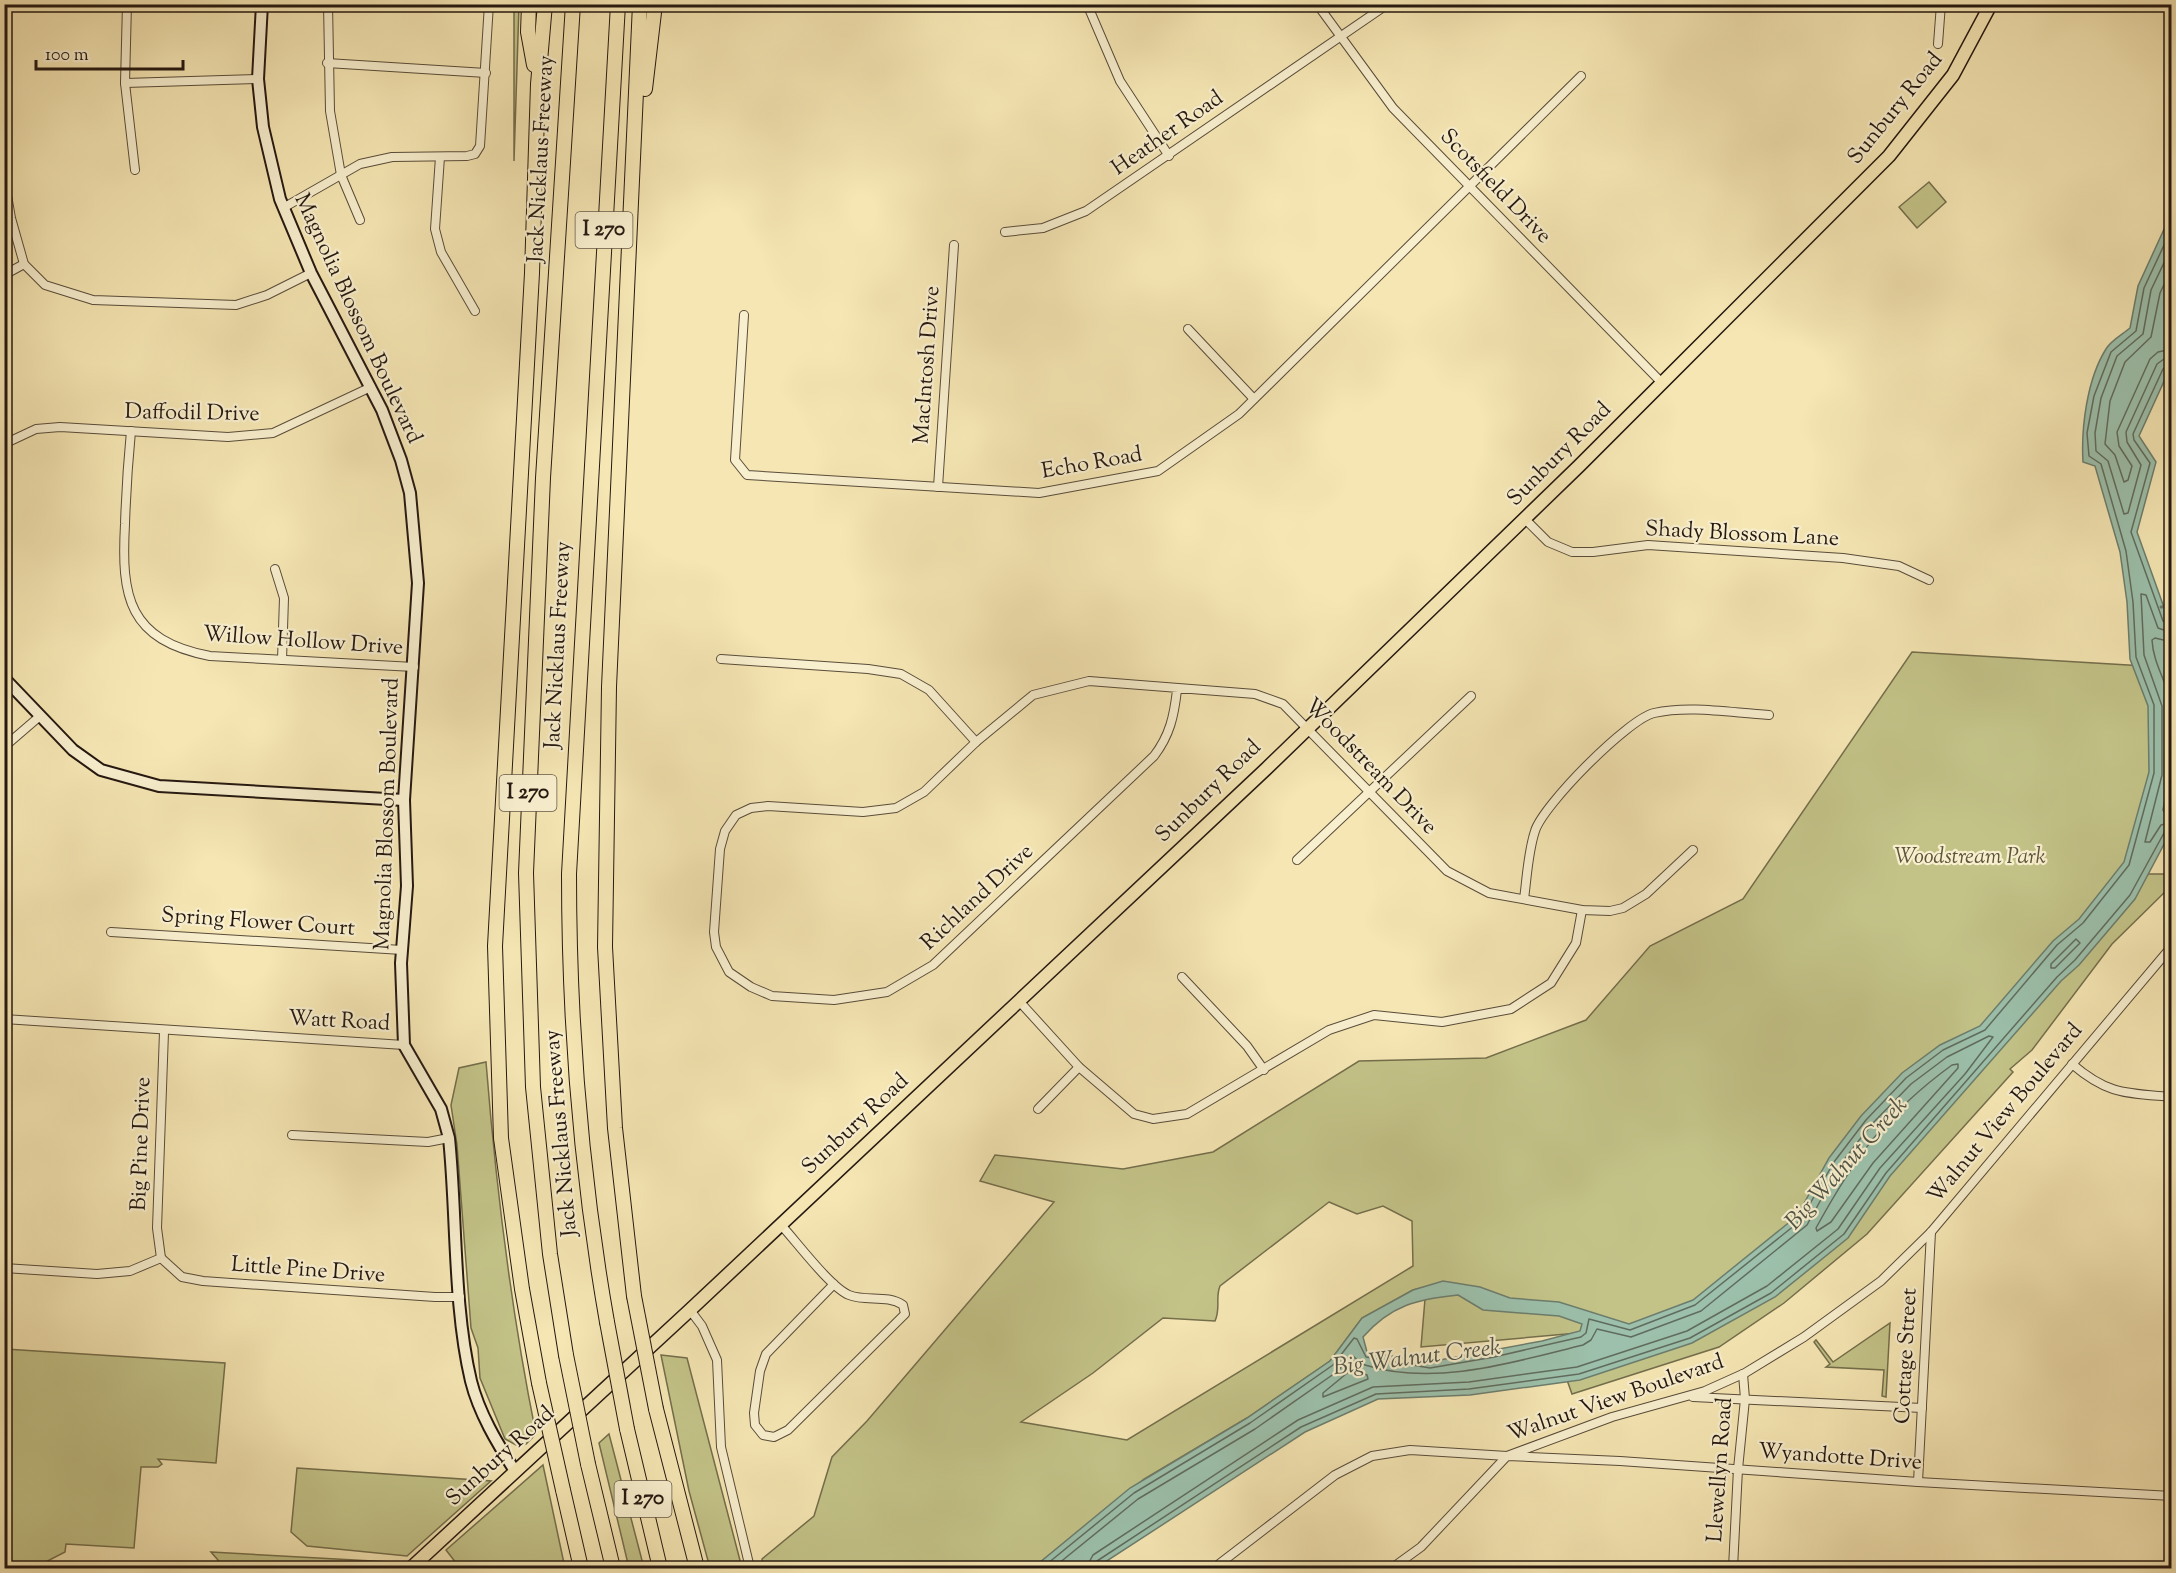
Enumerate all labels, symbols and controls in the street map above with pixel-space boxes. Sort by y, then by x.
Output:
scale bar [36,33,183,71]
text: 100 m [45,43,89,69]
street label: Sunbury Road [1841,46,1951,172]
street label: Jack Nicklaus Freeway [521,54,563,265]
street label: Heather Road [1105,83,1231,185]
street label: Scotsfield Drive [1432,122,1558,252]
street label: Magnolia Blossom Boulevard [285,189,429,449]
road number: I 270 [576,212,632,248]
street label: MacIntosh Drive [907,285,949,445]
street label: Sunbury Road [1500,395,1620,515]
street label: Daffodil Drive [124,397,260,431]
street label: Echo Road [1039,439,1145,489]
street label: Shady Blossom Lane [1644,514,1840,556]
street label: Jack Nicklaus Freeway [538,540,580,751]
street label: Willow Hollow Drive [202,619,404,665]
street label: Magnolia Blossom Boulevard [367,677,409,951]
street label: Woodstream Drive [1296,691,1444,843]
street label: Sunbury Road [1149,733,1269,851]
road number: I 270 [500,775,556,811]
street label: Richland Drive [915,837,1041,959]
park label: Woodstream Park [1894,842,2046,874]
street label: Spring Flower Court [160,900,356,946]
street label: Watt Road [287,1003,391,1041]
street label: Walnut View Boulevard [1921,1017,2091,1211]
street label: Jack Nicklaus Freeway [537,1028,587,1239]
street label: Sunbury Road [795,1067,917,1183]
street label: Big Pine Drive [124,1076,160,1212]
water label: Big Walnut Creek [1778,1090,1916,1238]
street label: Little Pine Drive [230,1250,386,1292]
street label: Cottage Street [1887,1287,1927,1425]
water label: Big Walnut Creek [1331,1331,1503,1385]
street label: Walnut View Boulevard [1503,1347,1729,1451]
street label: Llewellyn Road [1700,1396,1742,1544]
street label: Sunbury Road [440,1399,562,1515]
street label: Wyandotte Drive [1757,1436,1923,1480]
road number: I 270 [614,1481,672,1517]

